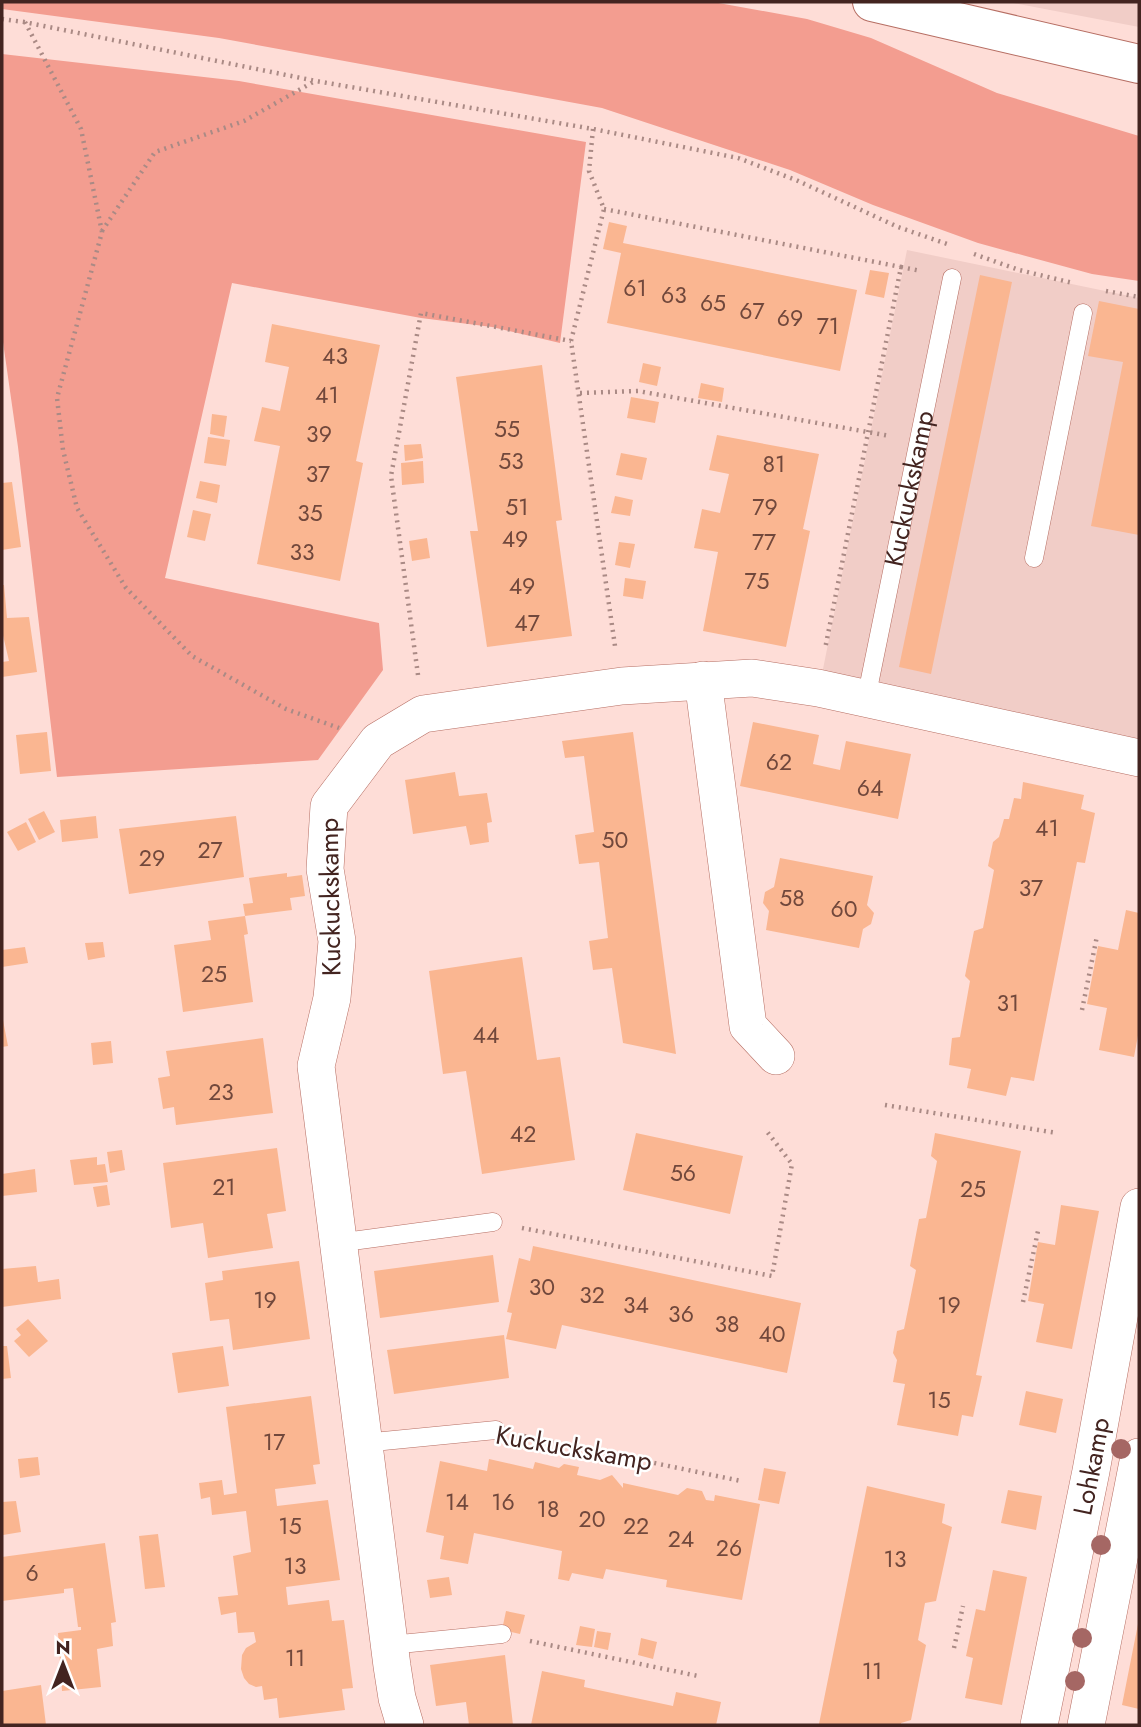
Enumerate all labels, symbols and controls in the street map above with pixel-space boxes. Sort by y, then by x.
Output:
house number: 61 [623,271,647,305]
house number: 63 [661,278,687,312]
house number: 65 [700,286,726,320]
house number: 67 [739,294,765,328]
house number: 69 [777,301,803,335]
house number: 71 [817,309,839,343]
house number: 43 [322,339,348,373]
house number: 41 [315,378,339,412]
street label: Kuckuckskamp [875,407,943,570]
house number: 55 [494,412,520,446]
house number: 39 [306,417,332,451]
house number: 53 [498,444,524,478]
house number: 81 [763,447,785,481]
house number: 37 [306,457,330,491]
house number: 51 [505,490,529,524]
house number: 79 [752,490,778,524]
house number: 35 [297,496,323,530]
house number: 49 [502,522,528,556]
house number: 77 [752,525,776,559]
house number: 33 [289,535,315,569]
house number: 75 [744,564,770,598]
house number: 49 [509,569,535,603]
house number: 47 [514,606,540,640]
house number: 62 [766,745,792,779]
house number: 64 [857,771,883,805]
house number: 41 [1035,811,1059,845]
street label: Kuckuckskamp [310,818,350,976]
house number: 50 [602,823,628,857]
house number: 27 [197,833,223,867]
house number: 29 [139,841,165,875]
house number: 37 [1019,871,1043,905]
house number: 58 [779,881,805,915]
house number: 60 [830,892,858,926]
house number: 25 [201,957,227,991]
house number: 31 [997,986,1019,1020]
house number: 44 [473,1018,499,1052]
house number: 23 [208,1075,234,1109]
house number: 42 [510,1117,536,1151]
house number: 56 [670,1156,696,1190]
house number: 21 [212,1170,236,1204]
house number: 25 [960,1172,986,1206]
house number: 30 [529,1270,555,1304]
house number: 32 [579,1278,605,1312]
house number: 19 [253,1283,277,1317]
house number: 34 [623,1288,649,1322]
house number: 19 [937,1288,961,1322]
house number: 36 [668,1297,694,1331]
house number: 38 [714,1307,740,1341]
house number: 40 [758,1317,786,1351]
house number: 15 [927,1383,951,1417]
street label: Lohkamp [1063,1414,1119,1518]
street label: Kuckuckskamp [493,1416,655,1480]
house number: 17 [263,1425,285,1459]
house number: 14 [445,1485,469,1519]
house number: 16 [491,1485,515,1519]
house number: 18 [537,1492,559,1526]
house number: 20 [579,1502,605,1536]
house number: 15 [278,1509,302,1543]
house number: 22 [623,1509,649,1543]
house number: 24 [668,1522,694,1556]
house number: 26 [716,1531,742,1565]
house number: 13 [884,1542,906,1576]
house number: 13 [284,1549,306,1583]
house number: 6 [25,1556,39,1590]
north arrow [28,1629,98,1699]
text: N [55,1634,71,1661]
house number: 11 [285,1641,305,1675]
house number: 11 [862,1654,882,1688]

